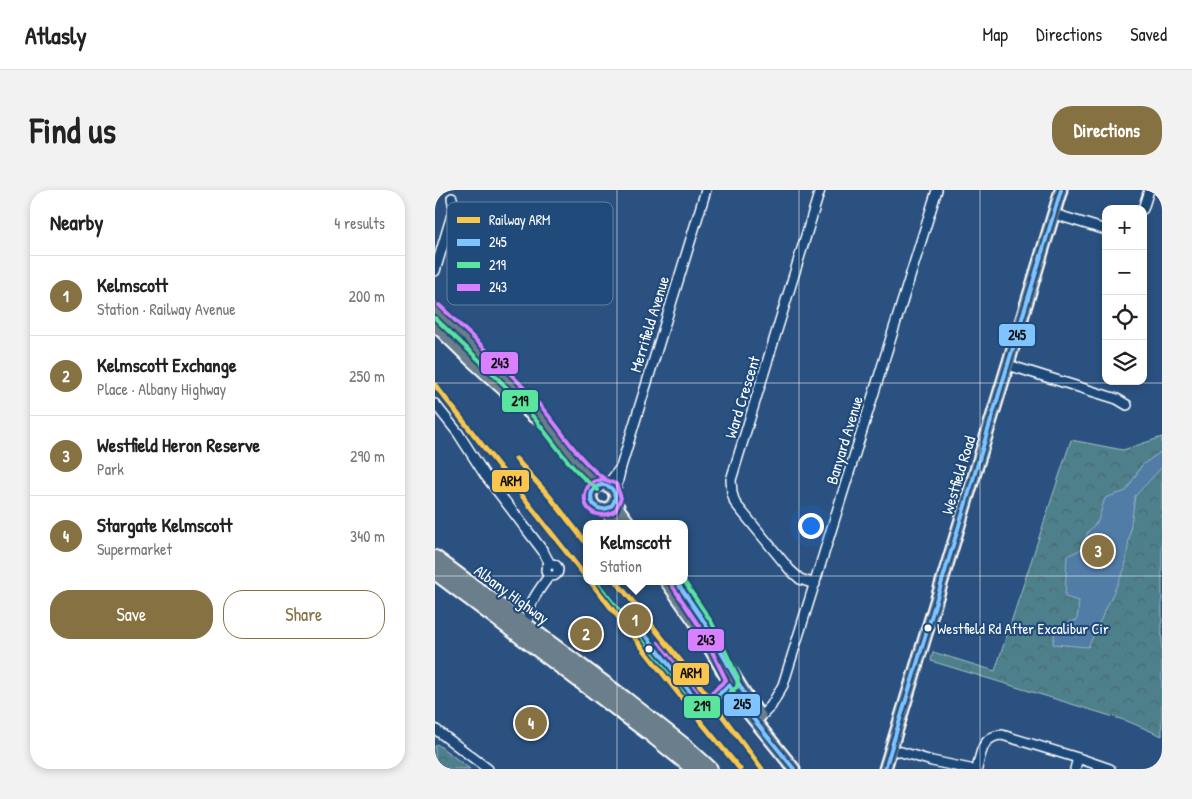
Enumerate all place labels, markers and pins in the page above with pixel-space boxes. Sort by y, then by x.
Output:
pin: 3 [1082,532,1114,570]
pin: 1 [619,601,651,639]
pin: 2 [570,615,602,653]
place label: Westfield Rd After Excalibur Cir [937,618,1109,639]
marker: Westfield Rd After Excalibur Cir [923,623,933,633]
unlabelled marker [644,644,654,654]
pin: 4 [515,704,547,742]

